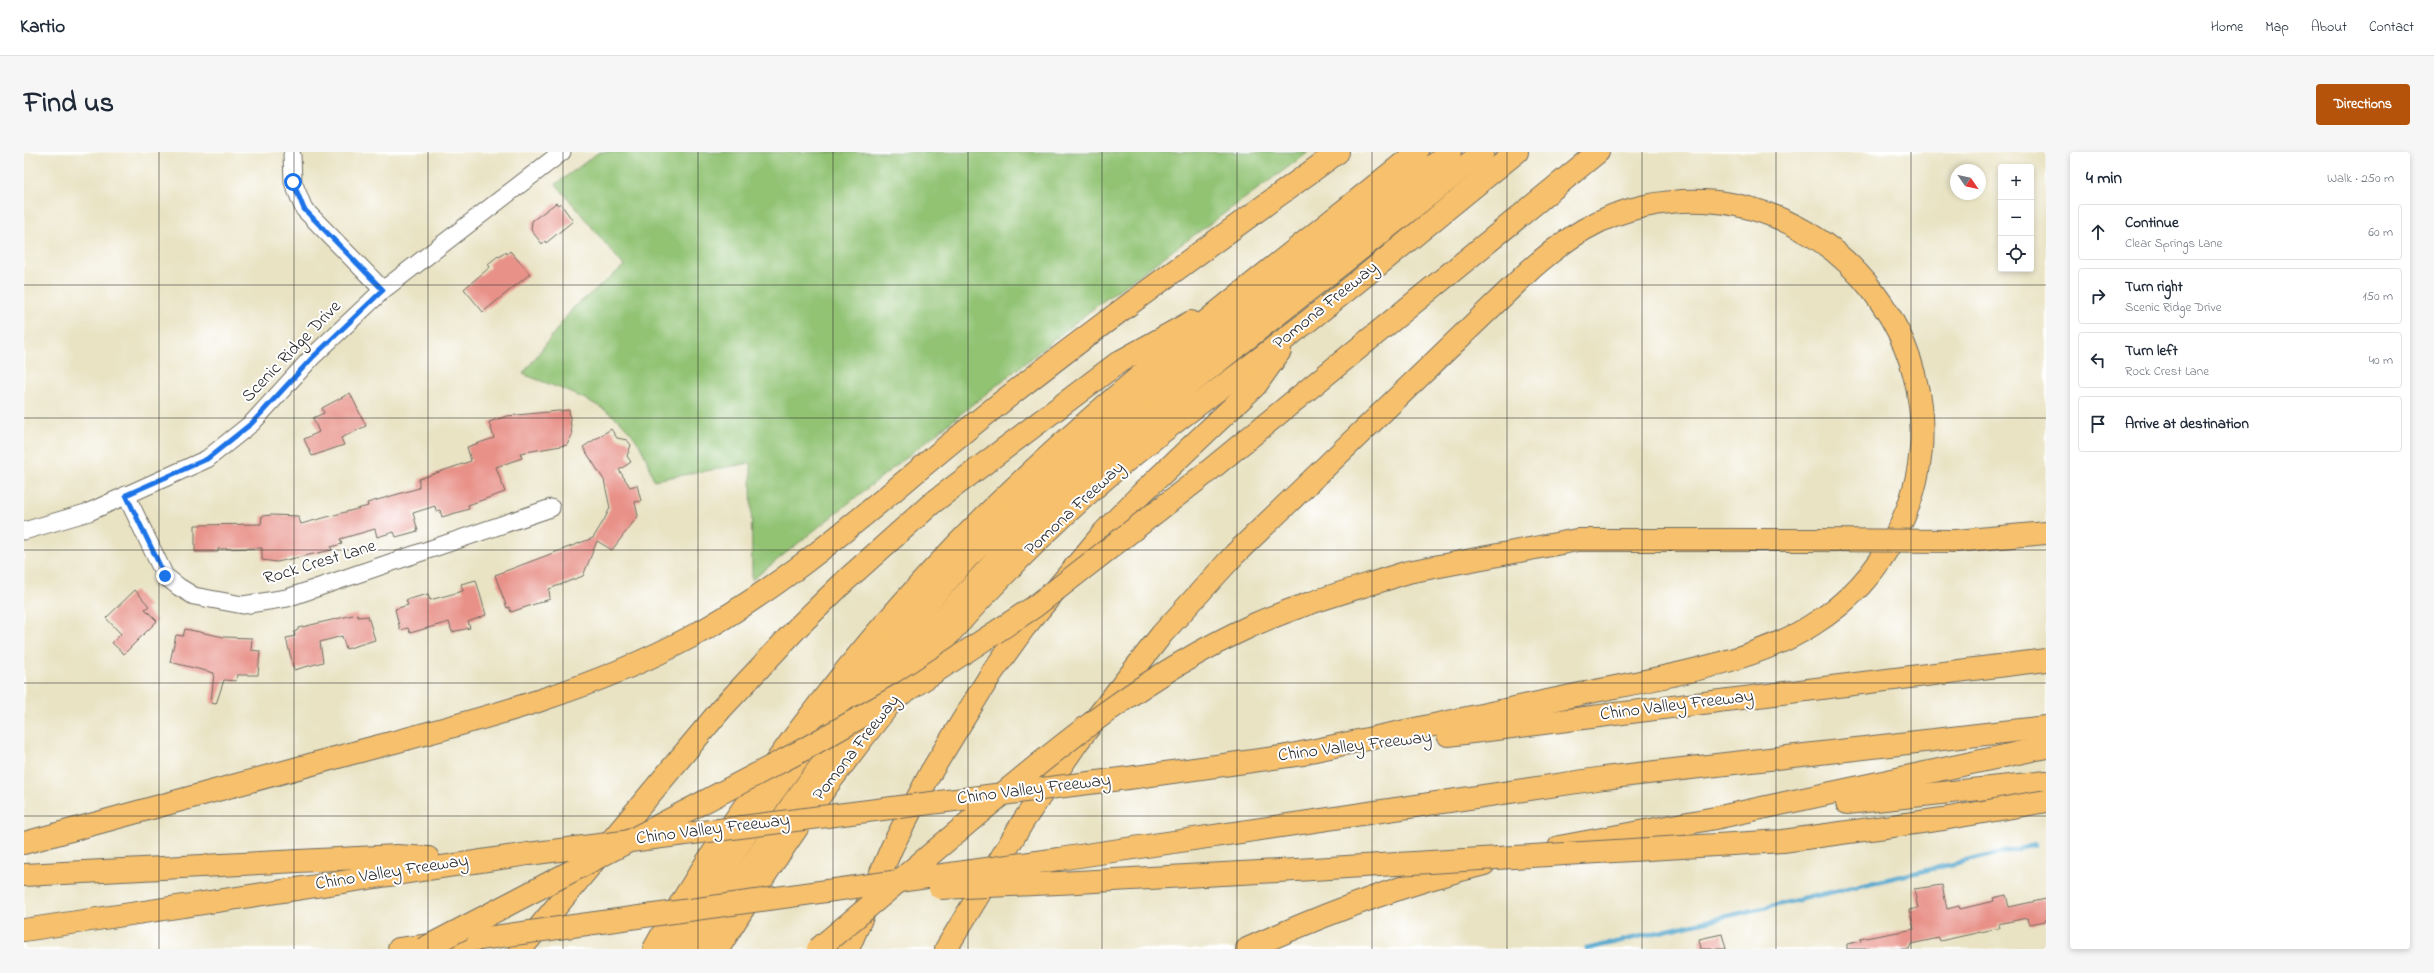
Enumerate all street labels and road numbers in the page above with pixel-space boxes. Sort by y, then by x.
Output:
street label: Pomona Freeway [1268,255,1384,357]
street label: Scenic Ridge Drive [236,294,349,410]
street label: Pomona Freeway [1019,456,1131,562]
street label: Rock Crest Lane [261,533,380,592]
street label: Chino Valley Freeway [1599,684,1755,728]
street label: Pomona Freeway [807,689,907,807]
street label: Chino Valley Freeway [1277,725,1433,769]
street label: Chino Valley Freeway [956,768,1112,812]
street label: Chino Valley Freeway [635,808,791,852]
street label: Chino Valley Freeway [314,848,470,898]

